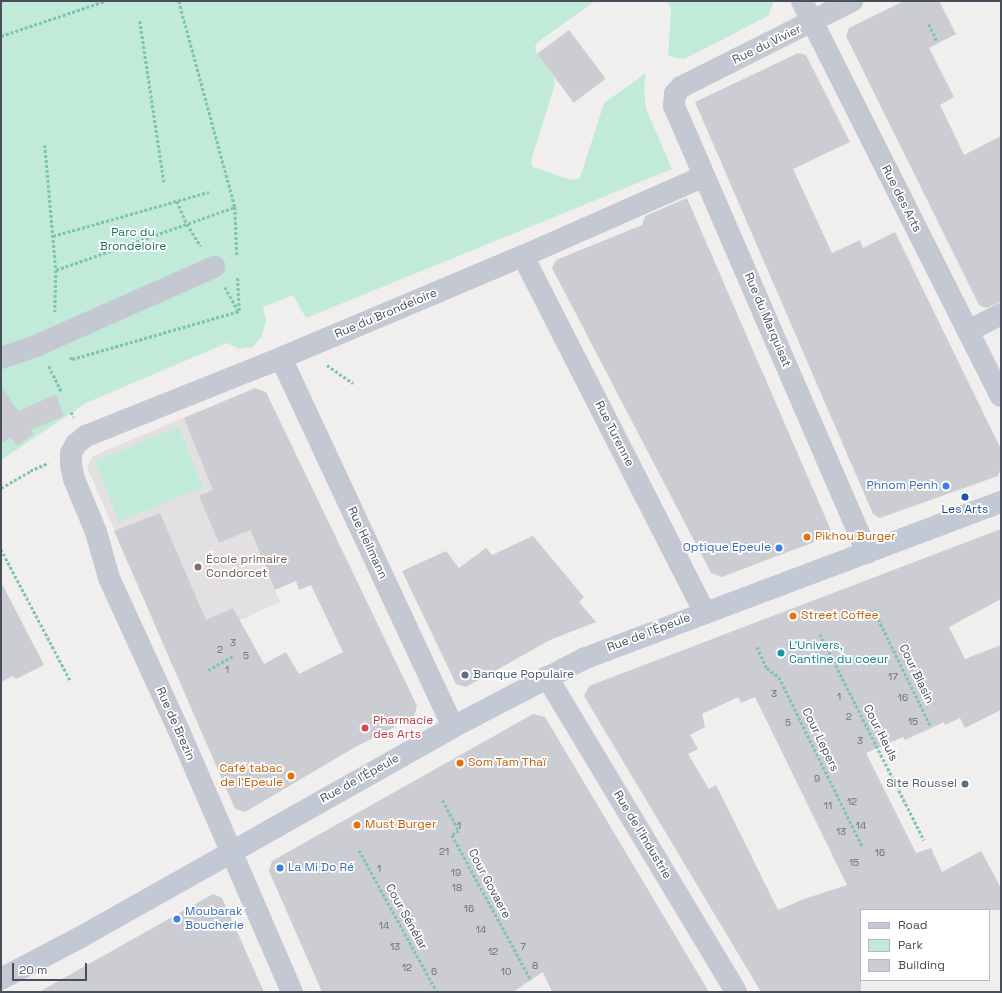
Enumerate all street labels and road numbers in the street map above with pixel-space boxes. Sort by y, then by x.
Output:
street label: Rue du Vivier [730,22,804,68]
street label: Rue des Arts [878,163,924,235]
street label: Rue du Marquisat [741,271,793,369]
street label: Rue du Brondeloire [333,286,439,342]
street label: Rue Turenne [591,399,637,469]
street label: Rue Heilmann [344,505,390,581]
street label: Rue de l'Épeule [605,611,693,655]
street label: Cour Blasin [895,642,937,706]
street label: Rue de Brezin [152,685,198,763]
street label: Cour Heuls [860,702,900,764]
street label: Cour Lepers [798,706,842,774]
street label: Rue de l'Épeule [318,751,402,807]
street label: Rue de l'Industrie [610,788,674,882]
street label: Cour Govaere [465,847,513,921]
street label: Cour Sénélar [382,881,430,953]

